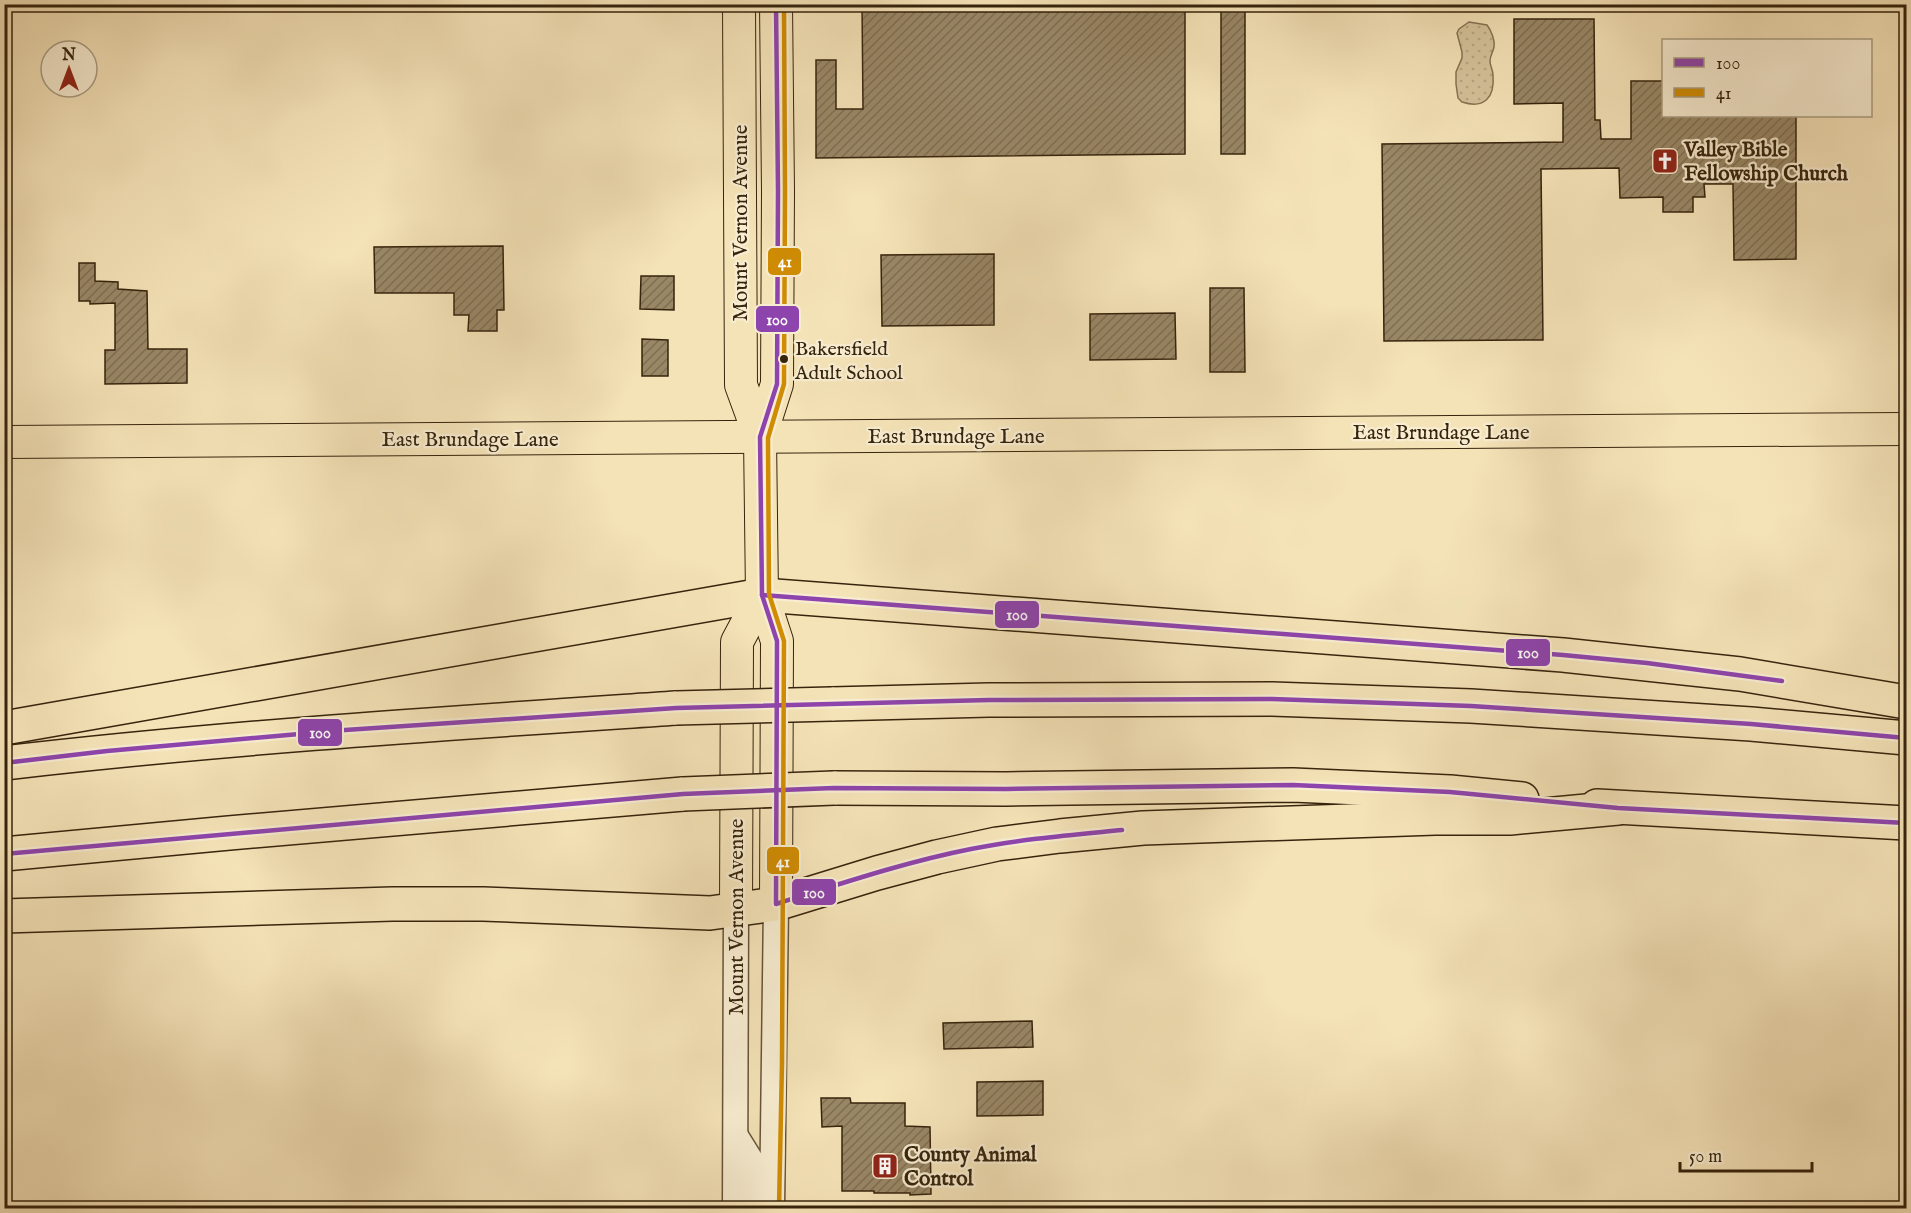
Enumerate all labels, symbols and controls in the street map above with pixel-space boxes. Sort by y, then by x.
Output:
north arrow [39,39,99,99]
legend [1662,39,1872,117]
text: N [61,46,76,66]
text: 100 [1716,53,1740,76]
text: 41 [1716,83,1732,106]
street label: Mount Vernon Avenue [728,124,755,321]
place label: Valley Bible Fellowship Church [1683,137,1849,188]
church icon: Valley Bible Fellowship Church [1650,146,1680,176]
line badge: 41 [767,247,802,276]
text: 41 [778,253,792,273]
line badge: 100 [755,305,800,333]
text: 100 [766,311,788,331]
place label: Bakersfield Adult School [794,337,903,386]
marker: Bakersfield Adult School [778,353,790,365]
street label: East Brundage Lane [1352,420,1530,447]
street label: East Brundage Lane [867,424,1045,451]
street label: East Brundage Lane [381,427,559,454]
line badge: 100 [994,600,1040,629]
text: 100 [1006,606,1028,626]
line badge: 100 [1505,638,1551,667]
text: 100 [1517,644,1539,664]
line badge: 100 [297,718,343,747]
text: 100 [309,724,331,744]
street label: Mount Vernon Avenue [724,818,751,1015]
line badge: 41 [766,846,800,875]
text: 41 [776,853,790,873]
line badge: 100 [791,878,837,906]
text: 100 [803,884,825,904]
scale bar [1680,1135,1812,1173]
place label: County Animal Control [904,1142,1038,1193]
text: 50 m [1689,1146,1722,1169]
building icon: County Animal Control [870,1151,900,1181]

